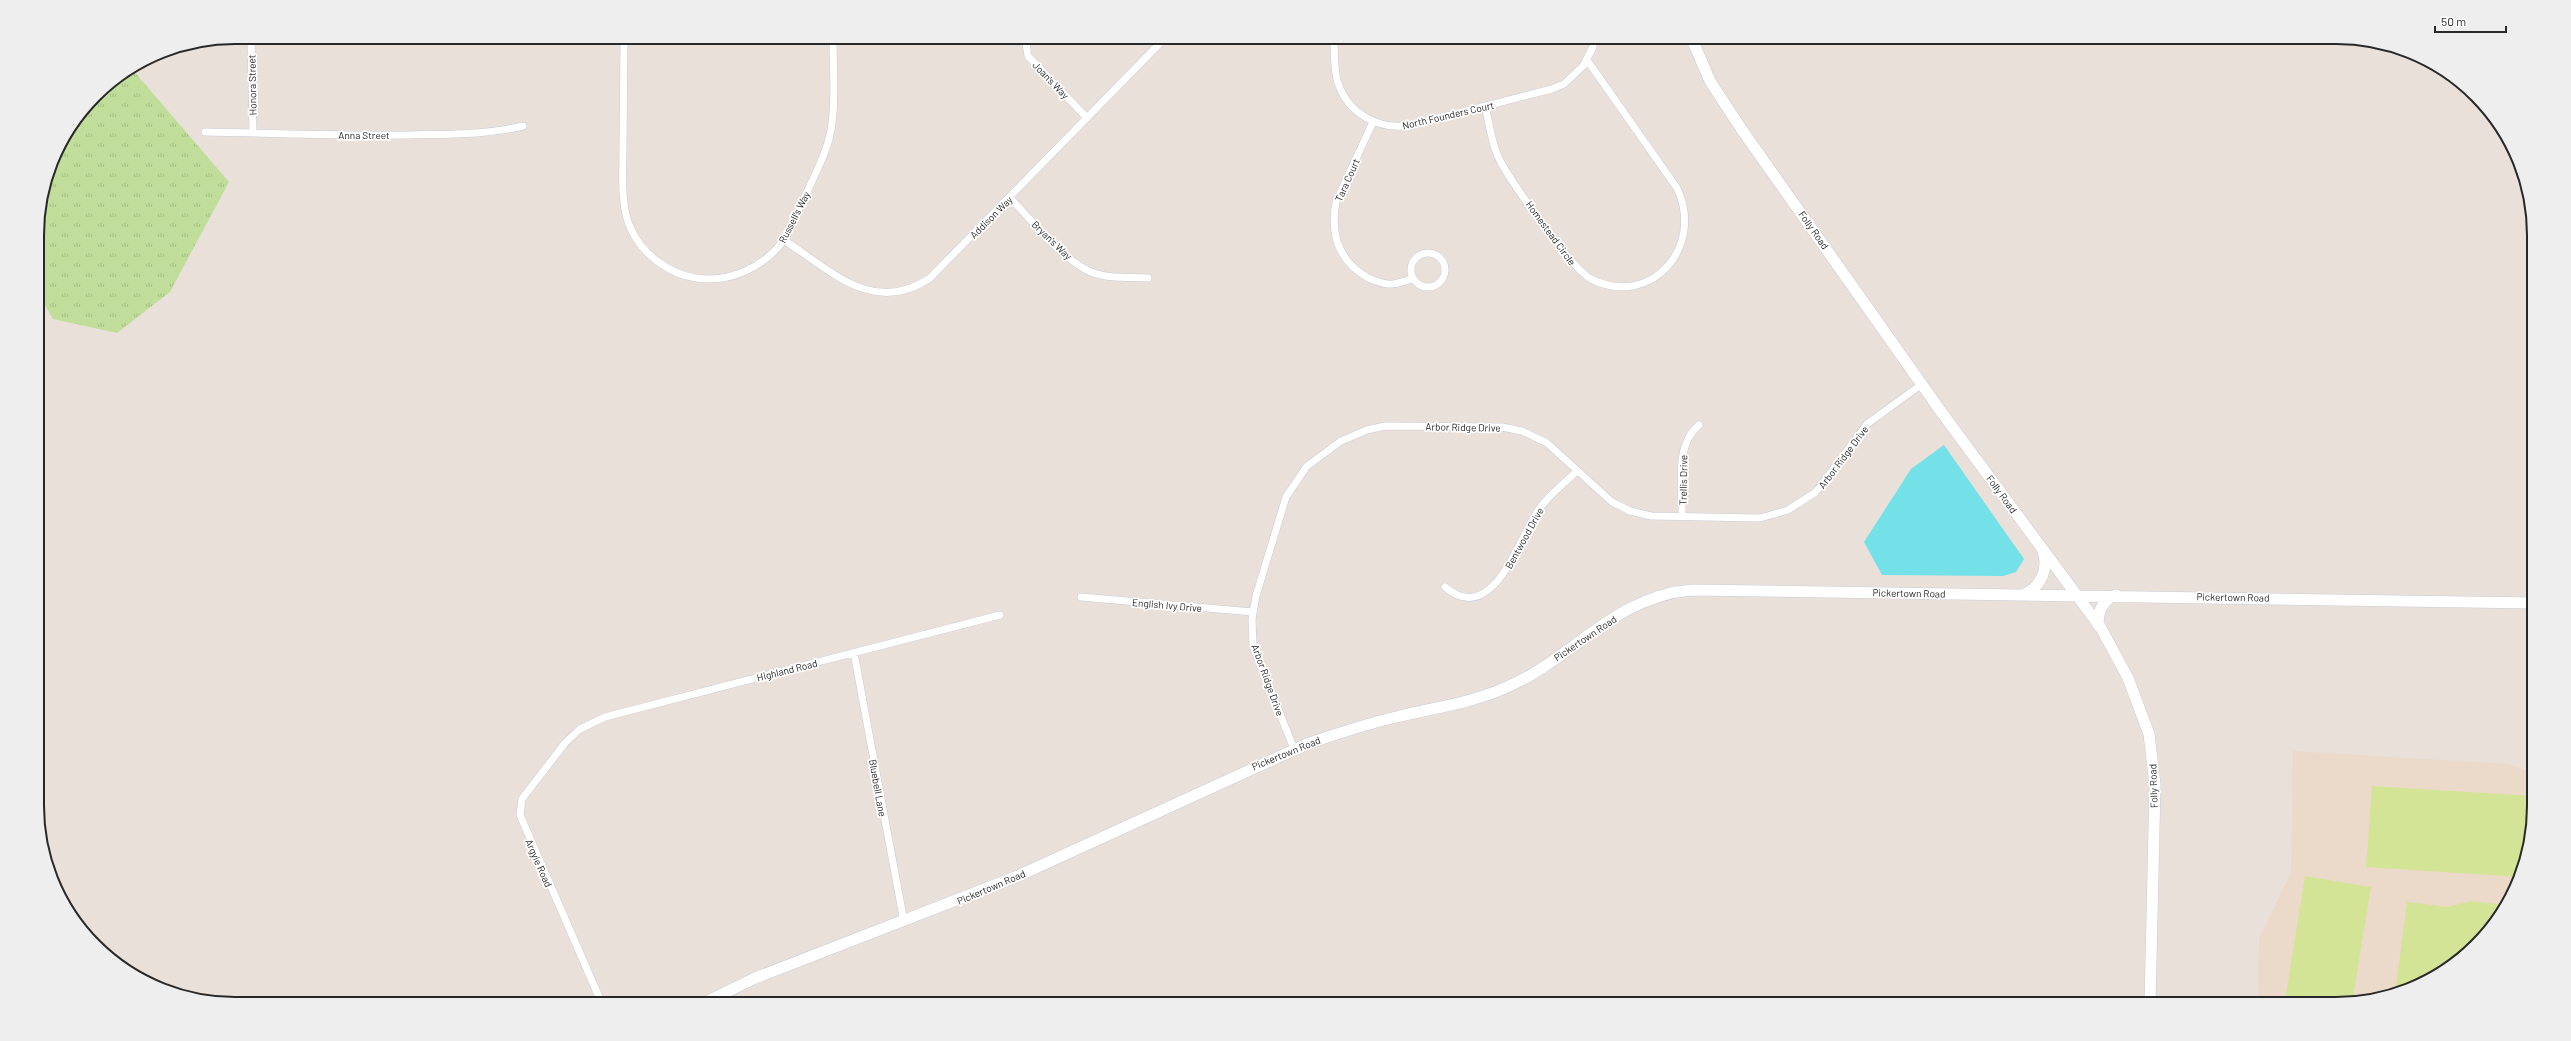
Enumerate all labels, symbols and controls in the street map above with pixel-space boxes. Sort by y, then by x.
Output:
scale bar [2435,8,2506,34]
text: 50 m [2441,14,2466,28]
street label: Honora Street [245,54,259,115]
street label: Joan's Way [1030,59,1072,101]
street label: North Founders Court [1401,99,1495,131]
street label: Anna Street [338,129,390,141]
street label: Tara Court [1332,156,1362,203]
street label: Russell's Way [776,189,812,245]
street label: Addison Way [967,193,1015,241]
street label: Homestead Circle [1524,198,1578,268]
street label: Folly Road [1796,209,1832,251]
street label: Bryan's Way [1030,218,1075,262]
street label: Arbor Ridge Drive [1425,420,1501,434]
street label: Arbor Ridge Drive [1816,423,1870,491]
street label: Trellis Drive [1677,455,1689,505]
street label: Folly Road [1984,473,2020,515]
street label: Bentwood Drive [1502,505,1546,571]
street label: Pickertown Road [1872,586,1946,600]
street label: Pickertown Road [2196,590,2270,604]
street label: English Ivy Drive [1132,596,1202,614]
street label: Pickertown Road [1551,613,1619,663]
street label: Arbor Ridge Drive [1249,643,1287,717]
street label: Highland Road [755,657,819,683]
street label: Pickertown Road [1250,734,1322,772]
street label: Bluebell Lane [867,758,889,818]
street label: Folly Road [2146,764,2160,808]
street label: Argyle Road [523,837,555,889]
street label: Pickertown Road [955,867,1027,907]

